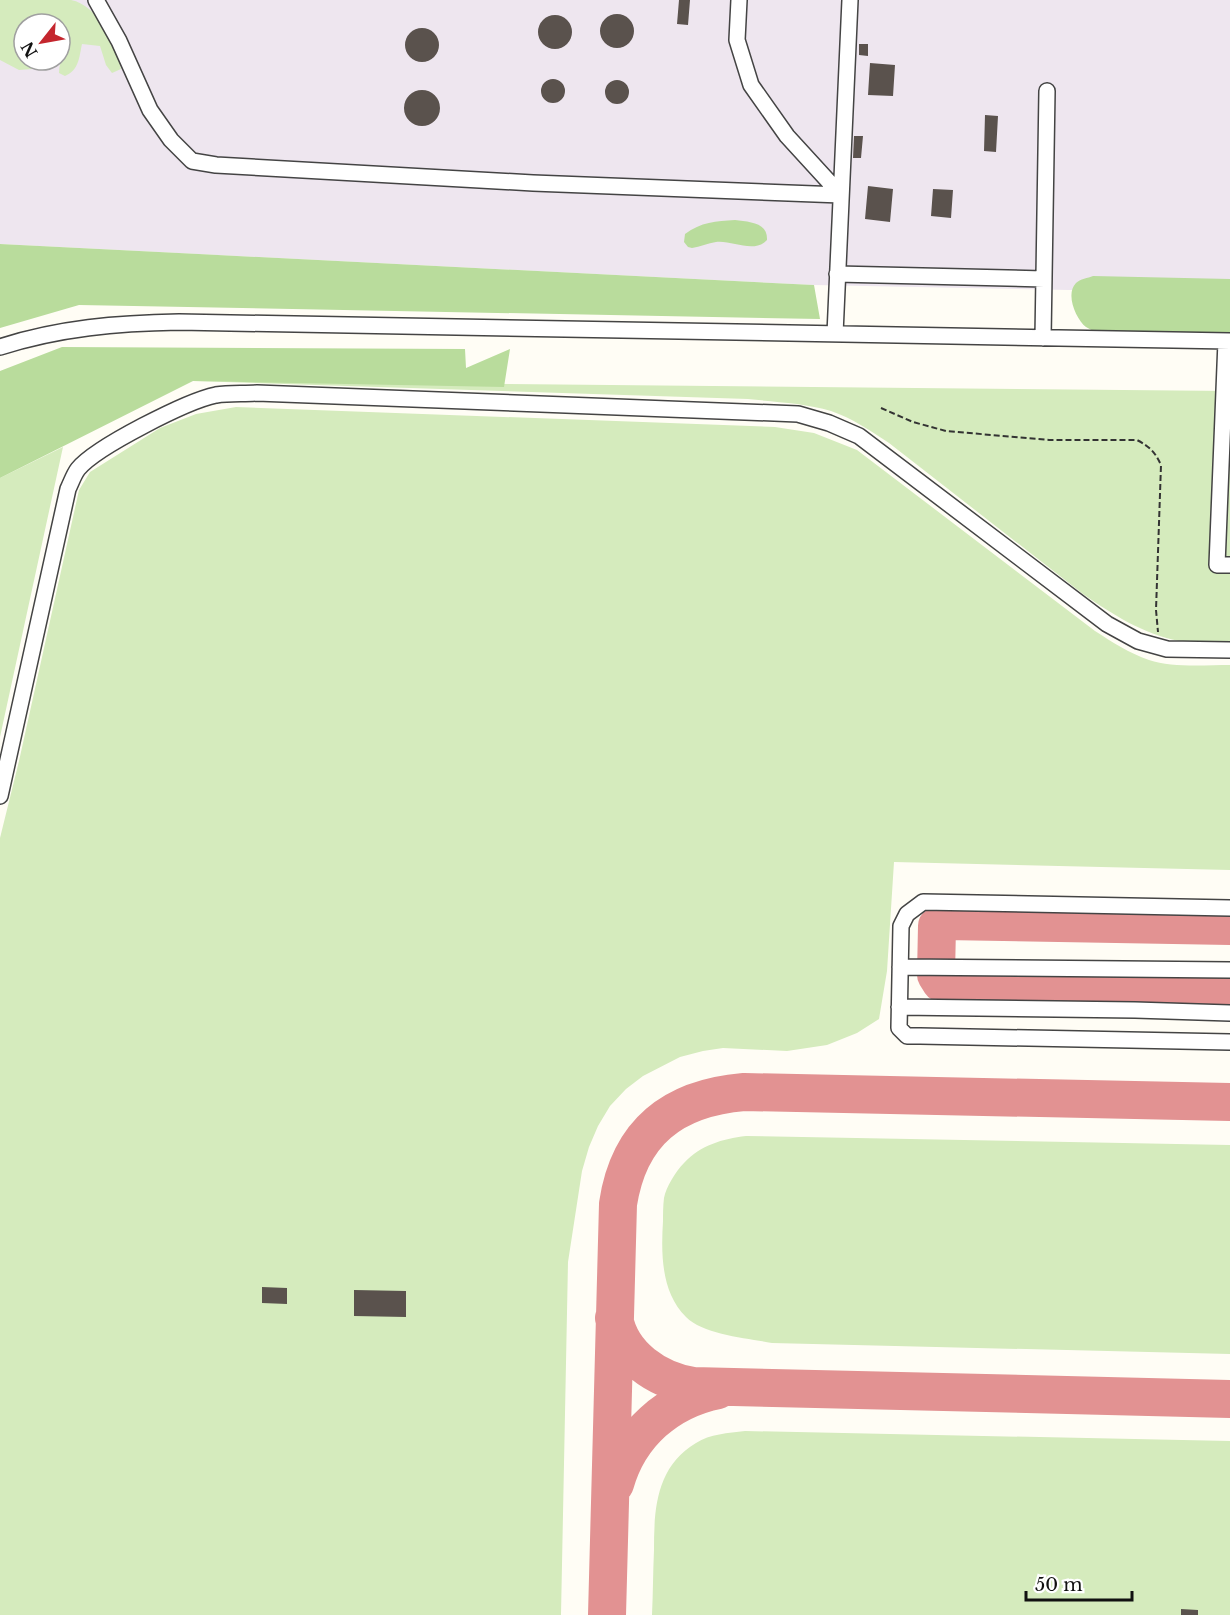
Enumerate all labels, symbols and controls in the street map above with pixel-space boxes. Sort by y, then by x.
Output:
north arrow [12,12,72,72]
text: N [17,38,42,61]
scale bar [1026,1564,1132,1602]
text: 50 m [1035,1574,1083,1596]

